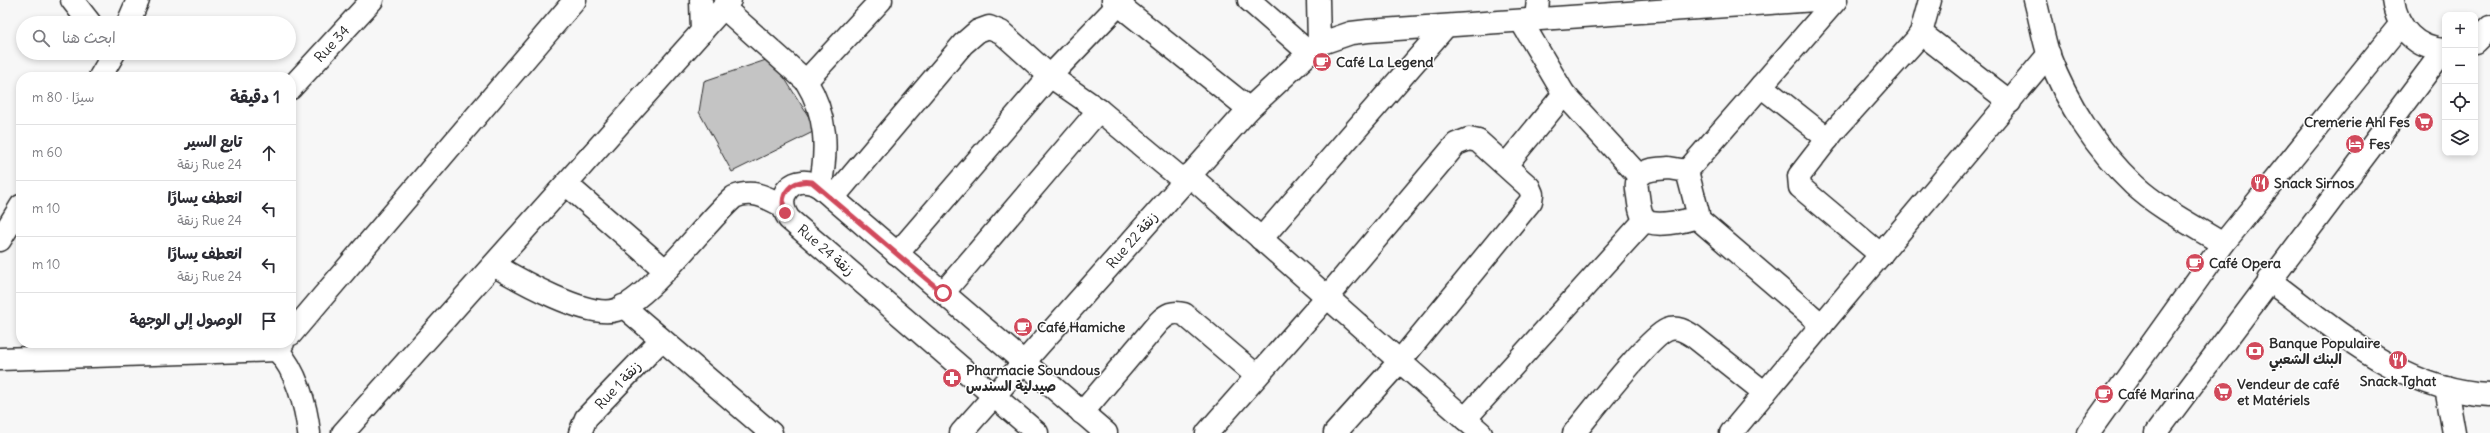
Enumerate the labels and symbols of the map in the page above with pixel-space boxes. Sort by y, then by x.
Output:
street label: Rue 34 [310,22,353,66]
cafe icon: Café La Legend [1311,51,1333,73]
place label: Café La Legend [1336,53,1434,71]
supermarket icon: Cremerie Ahl Fes [2413,111,2435,133]
place label: Cremerie Ahl Fes [2304,113,2411,131]
hotel icon: Fes [2344,133,2366,155]
place label: Fes [2369,135,2391,153]
restaurant icon: Snack Sirnos [2249,172,2271,194]
place label: Snack Sirnos [2274,174,2355,192]
route end [776,204,794,222]
street label: Rue 22 زنقة [1102,208,1162,272]
street label: Rue 24 زنقة [794,220,858,280]
cafe icon: Café Opera [2184,252,2206,274]
place label: Café Opera [2209,254,2281,272]
route start [934,284,952,302]
cafe icon: Café Hamiche [1012,316,1034,338]
place label: Café Hamiche [1037,318,1126,336]
place label: Banque Populaire البنك الشعبي [2269,334,2381,372]
bank icon: Banque Populaire البنك الشعبي [2244,340,2266,362]
restaurant icon: Snack Tghat [2387,349,2409,371]
street label: Rue 1 زنقة [591,357,645,413]
place label: Pharmacie Soundous صيدلية السندس [966,361,1101,395]
pharmacy icon: Pharmacie Soundous صيدلية السندس [941,367,963,389]
place label: Snack Tghat [2360,372,2436,390]
place label: Vendeur de café et Matériels [2237,375,2340,409]
supermarket icon: Vendeur de café et Matériels [2212,381,2234,403]
cafe icon: Café Marina [2093,383,2115,405]
place label: Café Marina [2118,385,2194,403]

